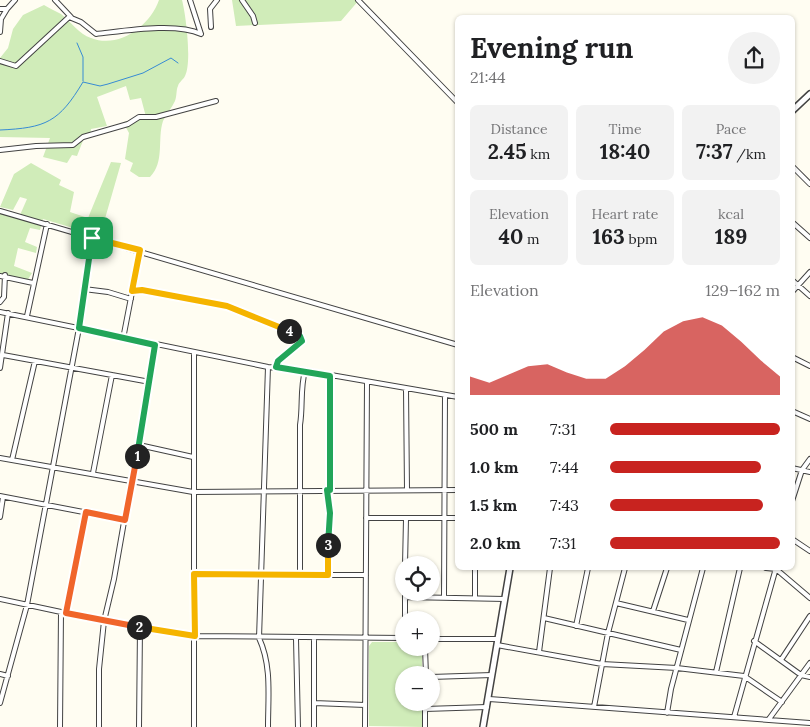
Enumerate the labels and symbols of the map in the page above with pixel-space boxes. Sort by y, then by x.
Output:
pin [71,217,113,259]
pin: 4 [276,318,302,344]
pin: 1 [124,444,150,468]
pin: 3 [316,532,340,558]
pin: 2 [126,614,152,640]

